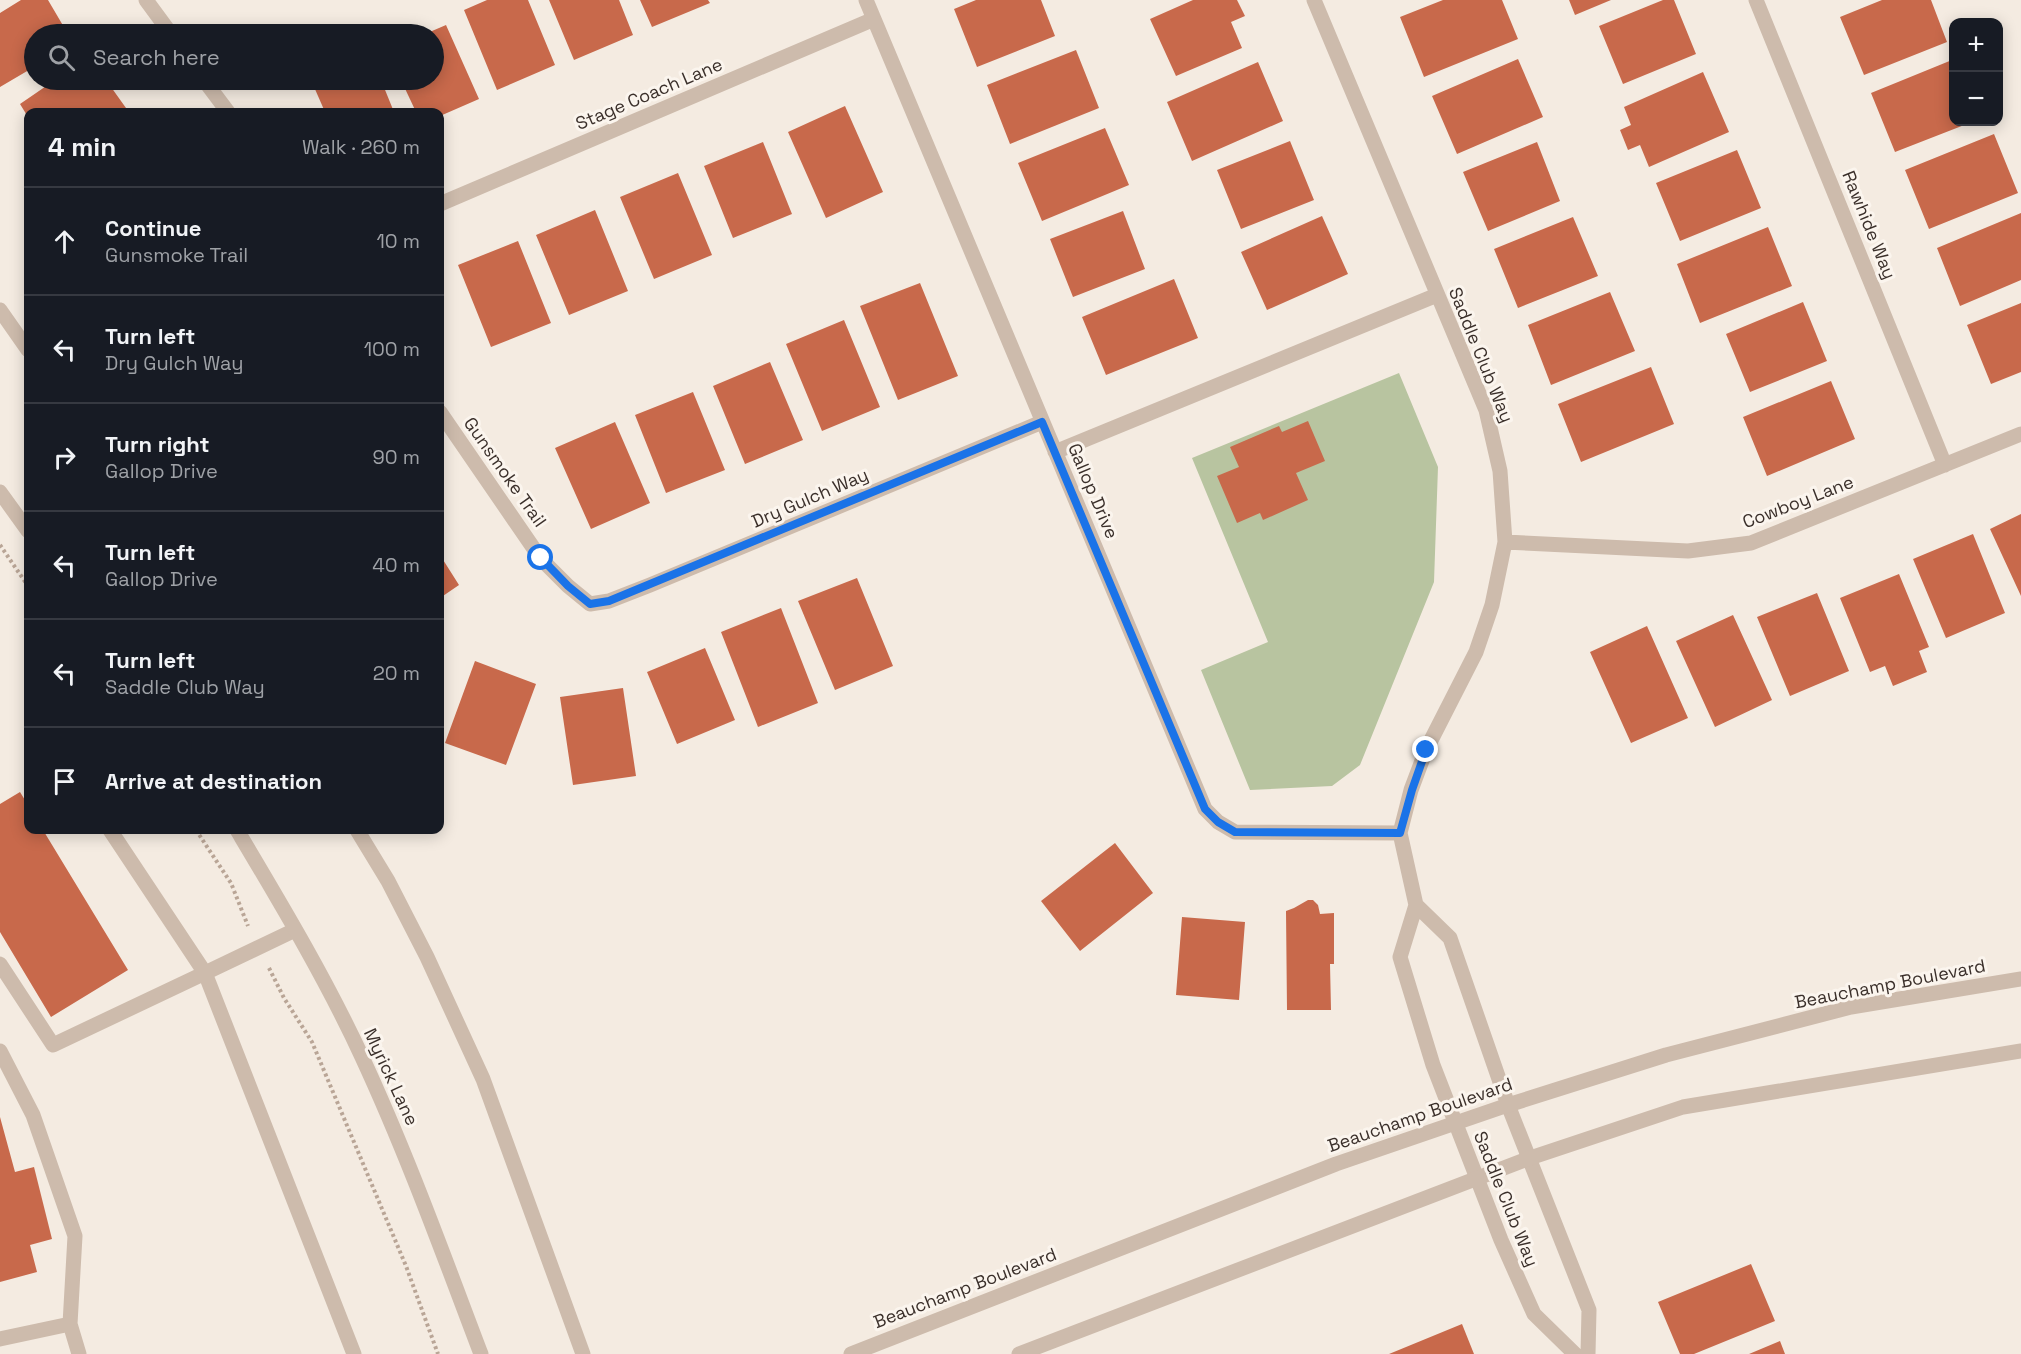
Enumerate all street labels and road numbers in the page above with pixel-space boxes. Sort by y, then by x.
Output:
street label: Stage Coach Lane [572,52,726,135]
street label: Rawhide Way [1837,167,1902,282]
street label: Saddle Club Way [1444,284,1519,426]
street label: Gunsmoke Trail [459,412,552,531]
street label: Gallop Drive [1063,440,1124,542]
street label: Dry Gulch Way [748,463,872,532]
street label: Cowboy Lane [1739,470,1857,533]
street label: Beauchamp Boulevard [1792,954,1987,1013]
street label: Myrick Lane [359,1024,424,1129]
street label: Beauchamp Boulevard [1324,1072,1515,1157]
street label: Saddle Club Way [1469,1128,1544,1270]
street label: Beauchamp Boulevard [870,1242,1060,1333]

